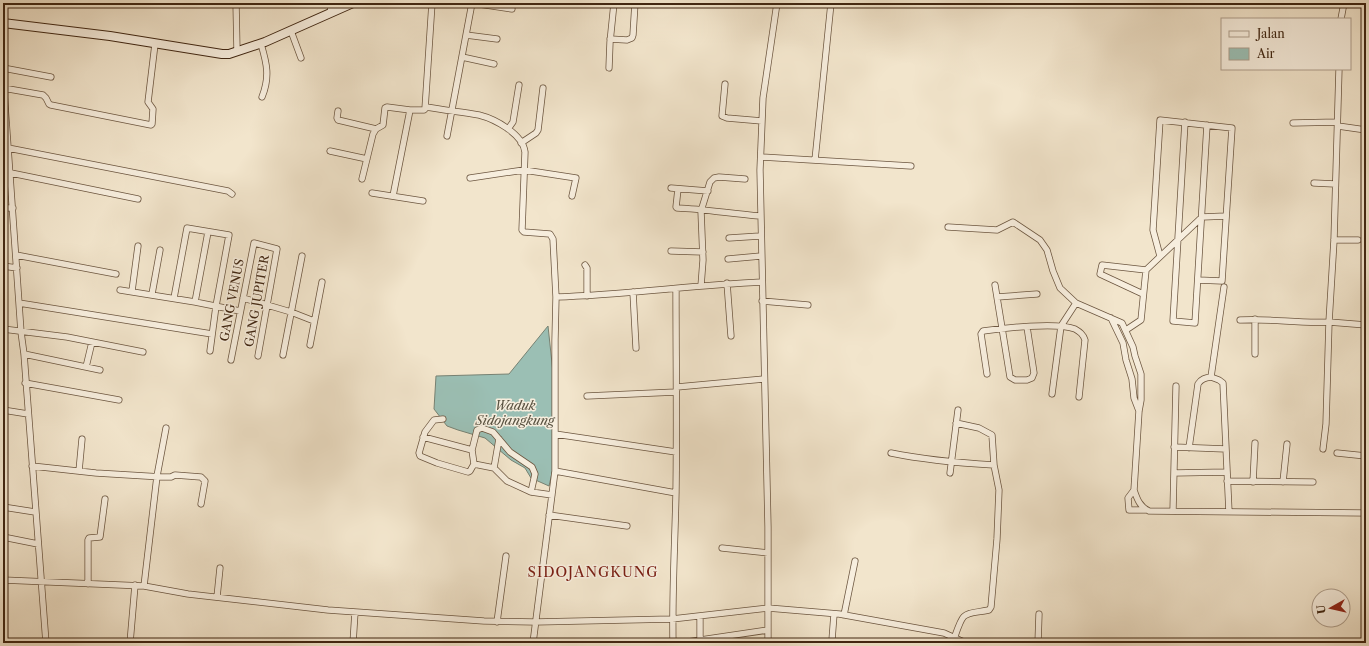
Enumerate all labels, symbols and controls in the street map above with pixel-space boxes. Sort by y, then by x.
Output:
legend [1221,18,1351,70]
text: Jalan [1255,26,1285,41]
text: Air [1256,46,1275,61]
street label: GANG JUPITER [241,253,272,348]
street label: GANG VENUS [216,257,247,342]
water label: Waduk Sidojangkung [475,397,556,428]
district label: SIDOJANGKUNG [528,563,658,581]
north arrow [1311,588,1351,628]
text: U [1314,604,1329,615]

